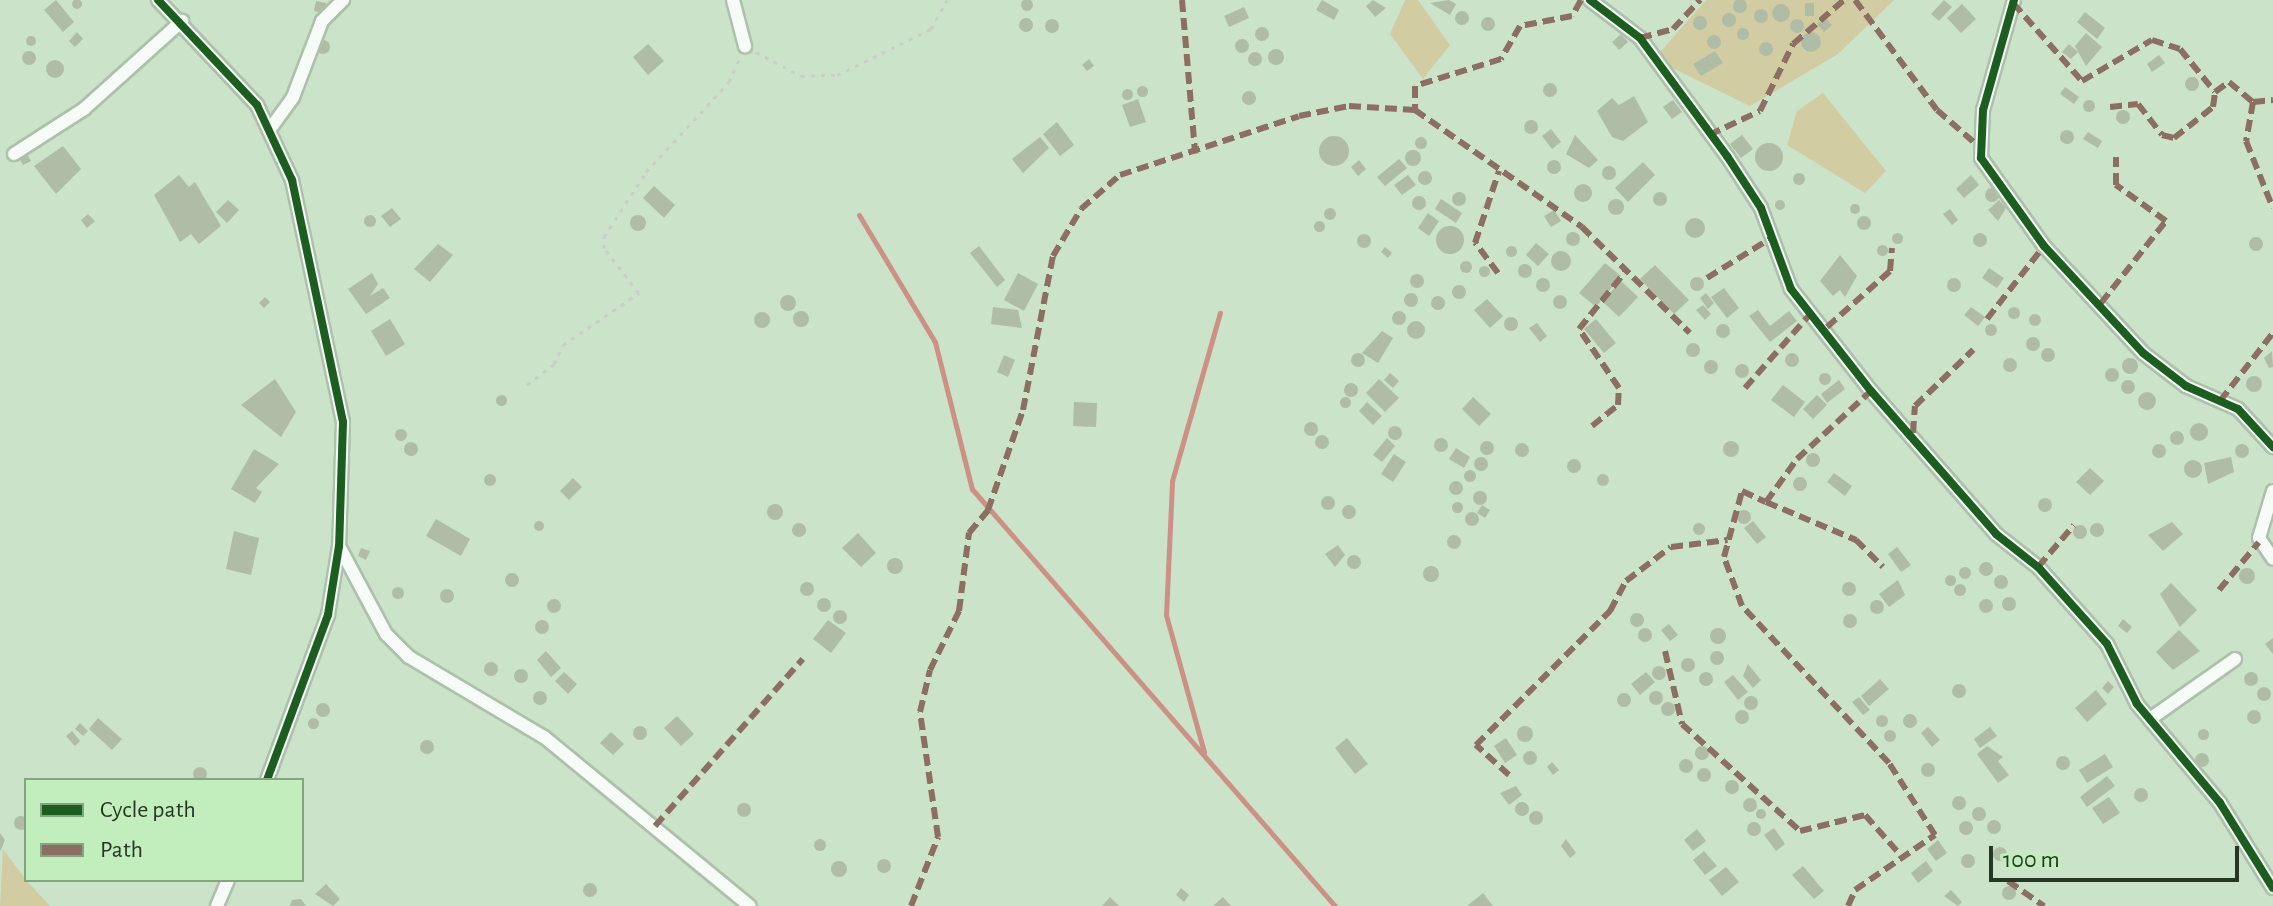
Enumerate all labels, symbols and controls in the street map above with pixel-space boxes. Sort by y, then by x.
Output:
legend [24,778,304,882]
text: Cycle path [100,798,196,822]
scale bar [1993,830,2243,880]
text: Path [100,838,143,862]
text: 100 m [2003,848,2060,872]

